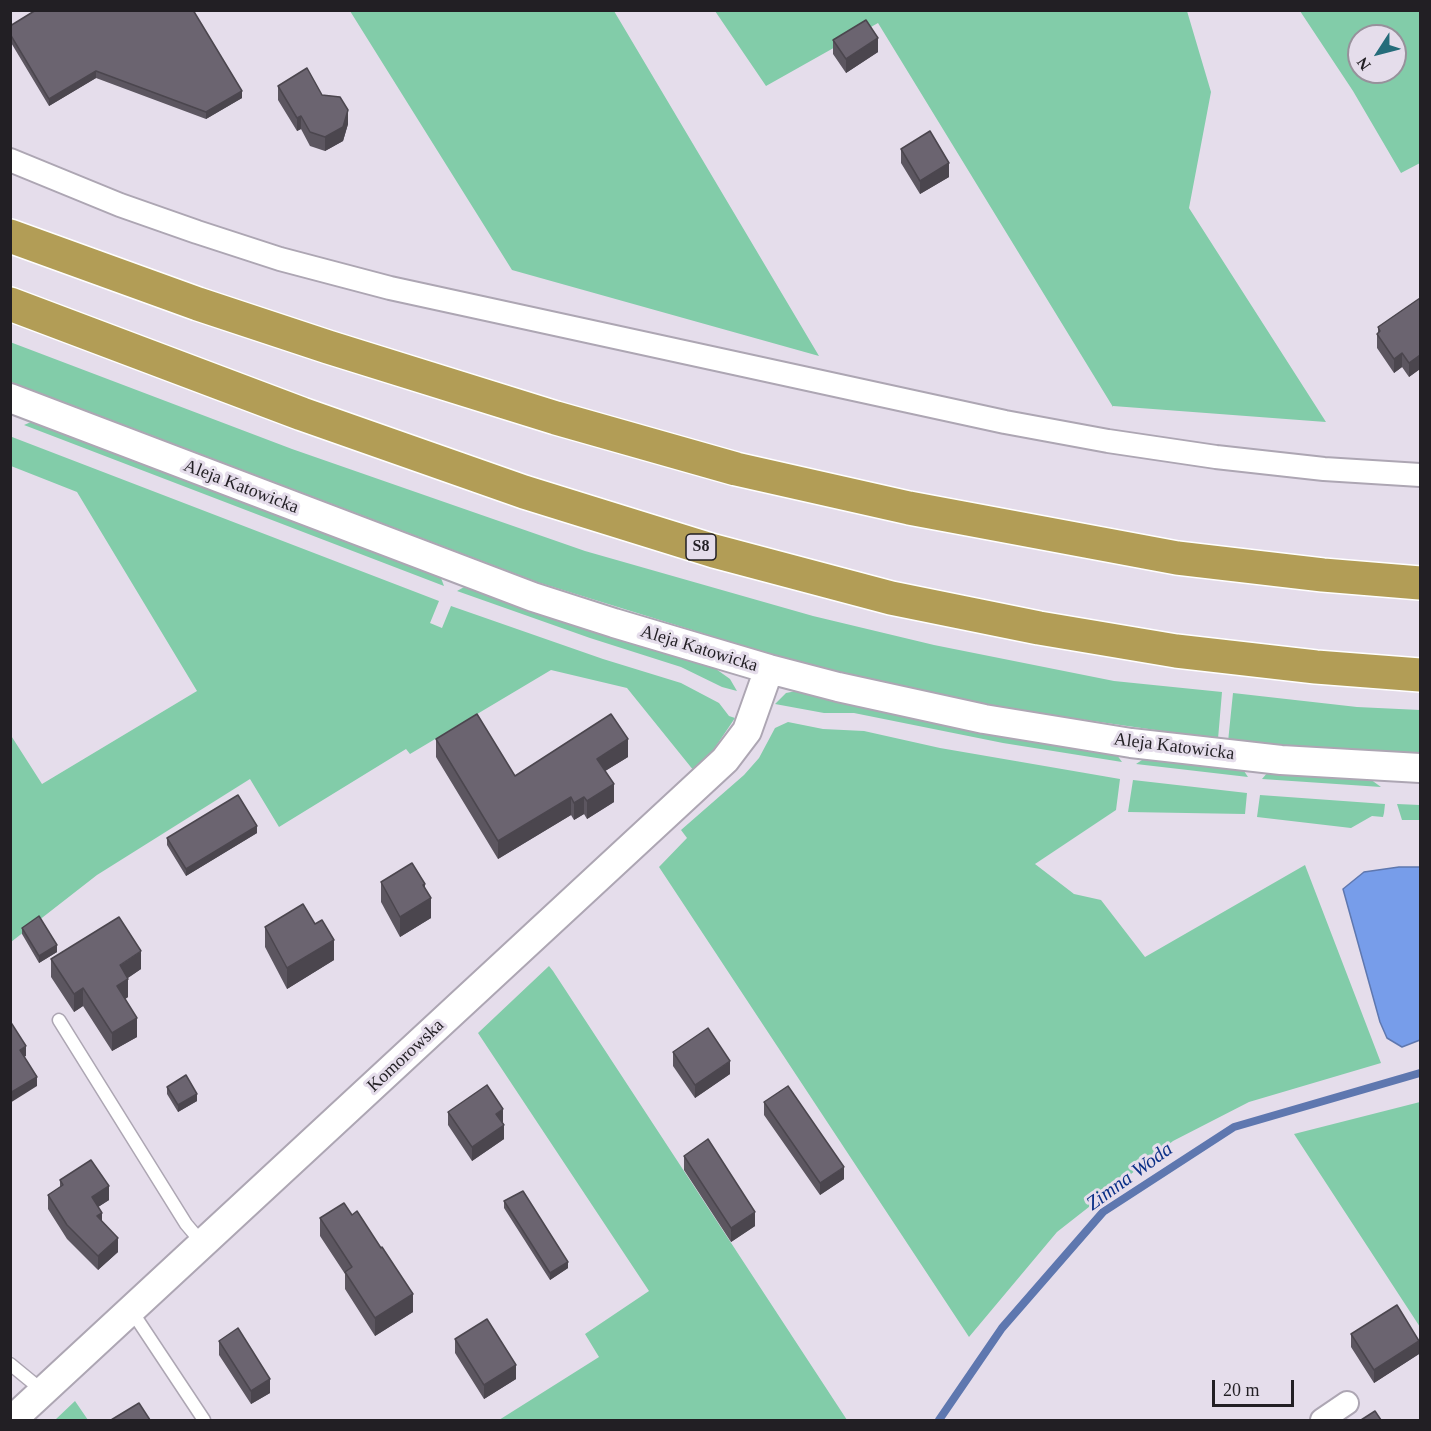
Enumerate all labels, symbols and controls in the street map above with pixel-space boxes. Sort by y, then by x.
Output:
north arrow [1347,24,1407,84]
text: N [1353,54,1374,73]
street label: Aleja Katowicka [180,455,302,519]
road number: S8 [686,534,716,560]
street label: Aleja Katowicka [638,621,760,677]
street label: Aleja Katowicka [1112,729,1236,765]
street label: Komorowska [363,1015,449,1097]
water label: Zimna Woda [1082,1138,1178,1216]
scale bar [1215,1368,1298,1406]
text: 20 m [1223,1380,1260,1400]

